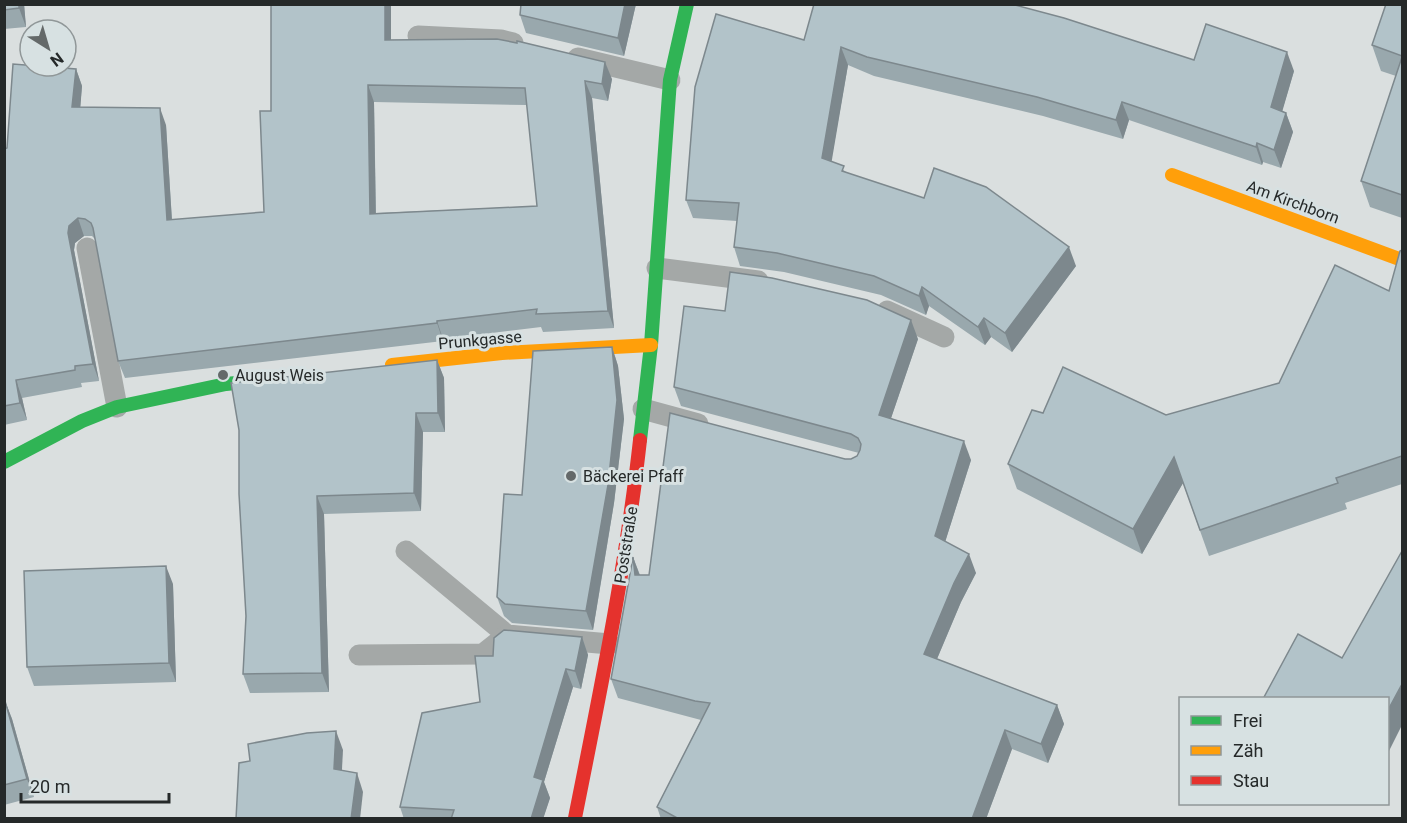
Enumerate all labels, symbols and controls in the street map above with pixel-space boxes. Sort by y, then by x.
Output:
north arrow [18,18,78,78]
text: N [46,49,67,71]
street label: Am Kirchborn [1244,176,1342,228]
street label: Prunkgasse [437,327,523,353]
place label: August Weis [235,366,324,385]
marker: August Weis [216,368,230,382]
place label: Bäckerei Pfaff [583,467,684,486]
marker: Bäckerei Pfaff [564,469,578,483]
street label: Poststraße [611,505,641,585]
legend [1179,697,1389,805]
text: Frei [1233,710,1263,731]
text: Zäh [1233,740,1264,761]
scale bar [21,766,170,804]
text: Stau [1233,770,1269,791]
text: 20 m [30,776,70,797]

